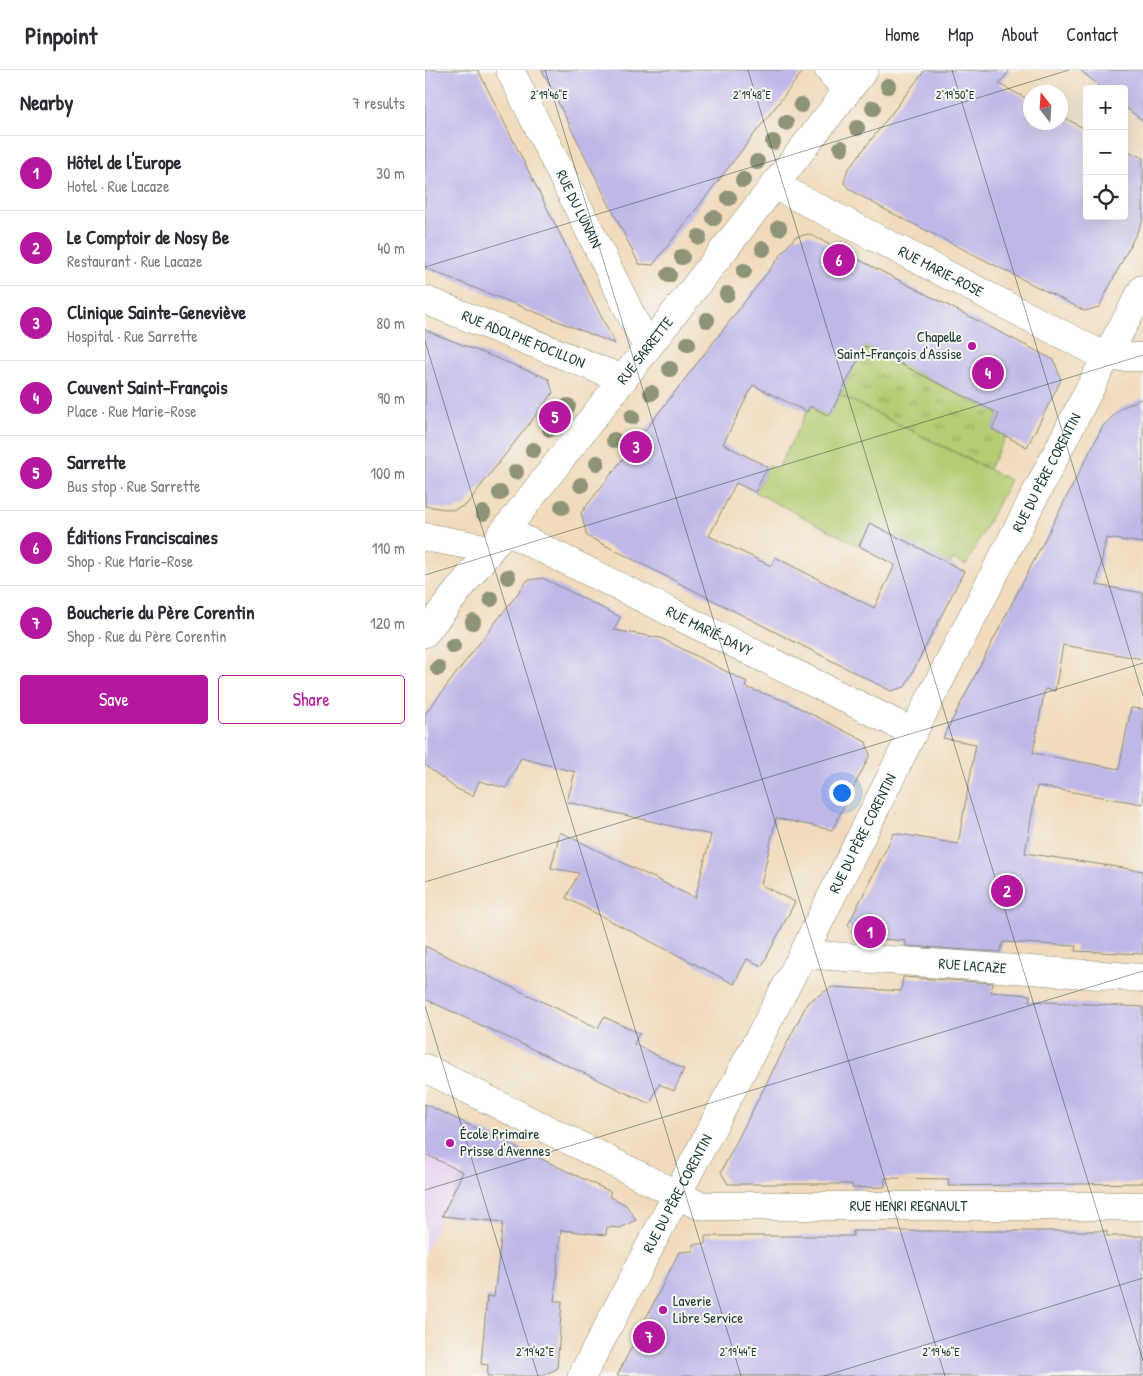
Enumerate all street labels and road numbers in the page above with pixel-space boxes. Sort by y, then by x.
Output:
street label: RUE DU LUNAIN [551,166,607,251]
street label: RUE MARIE-ROSE [895,240,988,302]
street label: RUE ADOLPHE FOCILLON [459,305,588,373]
street label: RUE SARRETTE [612,312,678,389]
street label: RUE DU PÈRE CORENTIN [1007,409,1086,535]
street label: RUE MARIÉ-DAVY [663,600,757,661]
street label: RUE DU PÈRE CORENTIN [824,770,901,897]
street label: RUE LACAZE [938,953,1008,978]
street label: RUE DU PÈRE CORENTIN [637,1130,717,1256]
street label: RUE HENRI REGNAULT [850,1195,968,1216]

